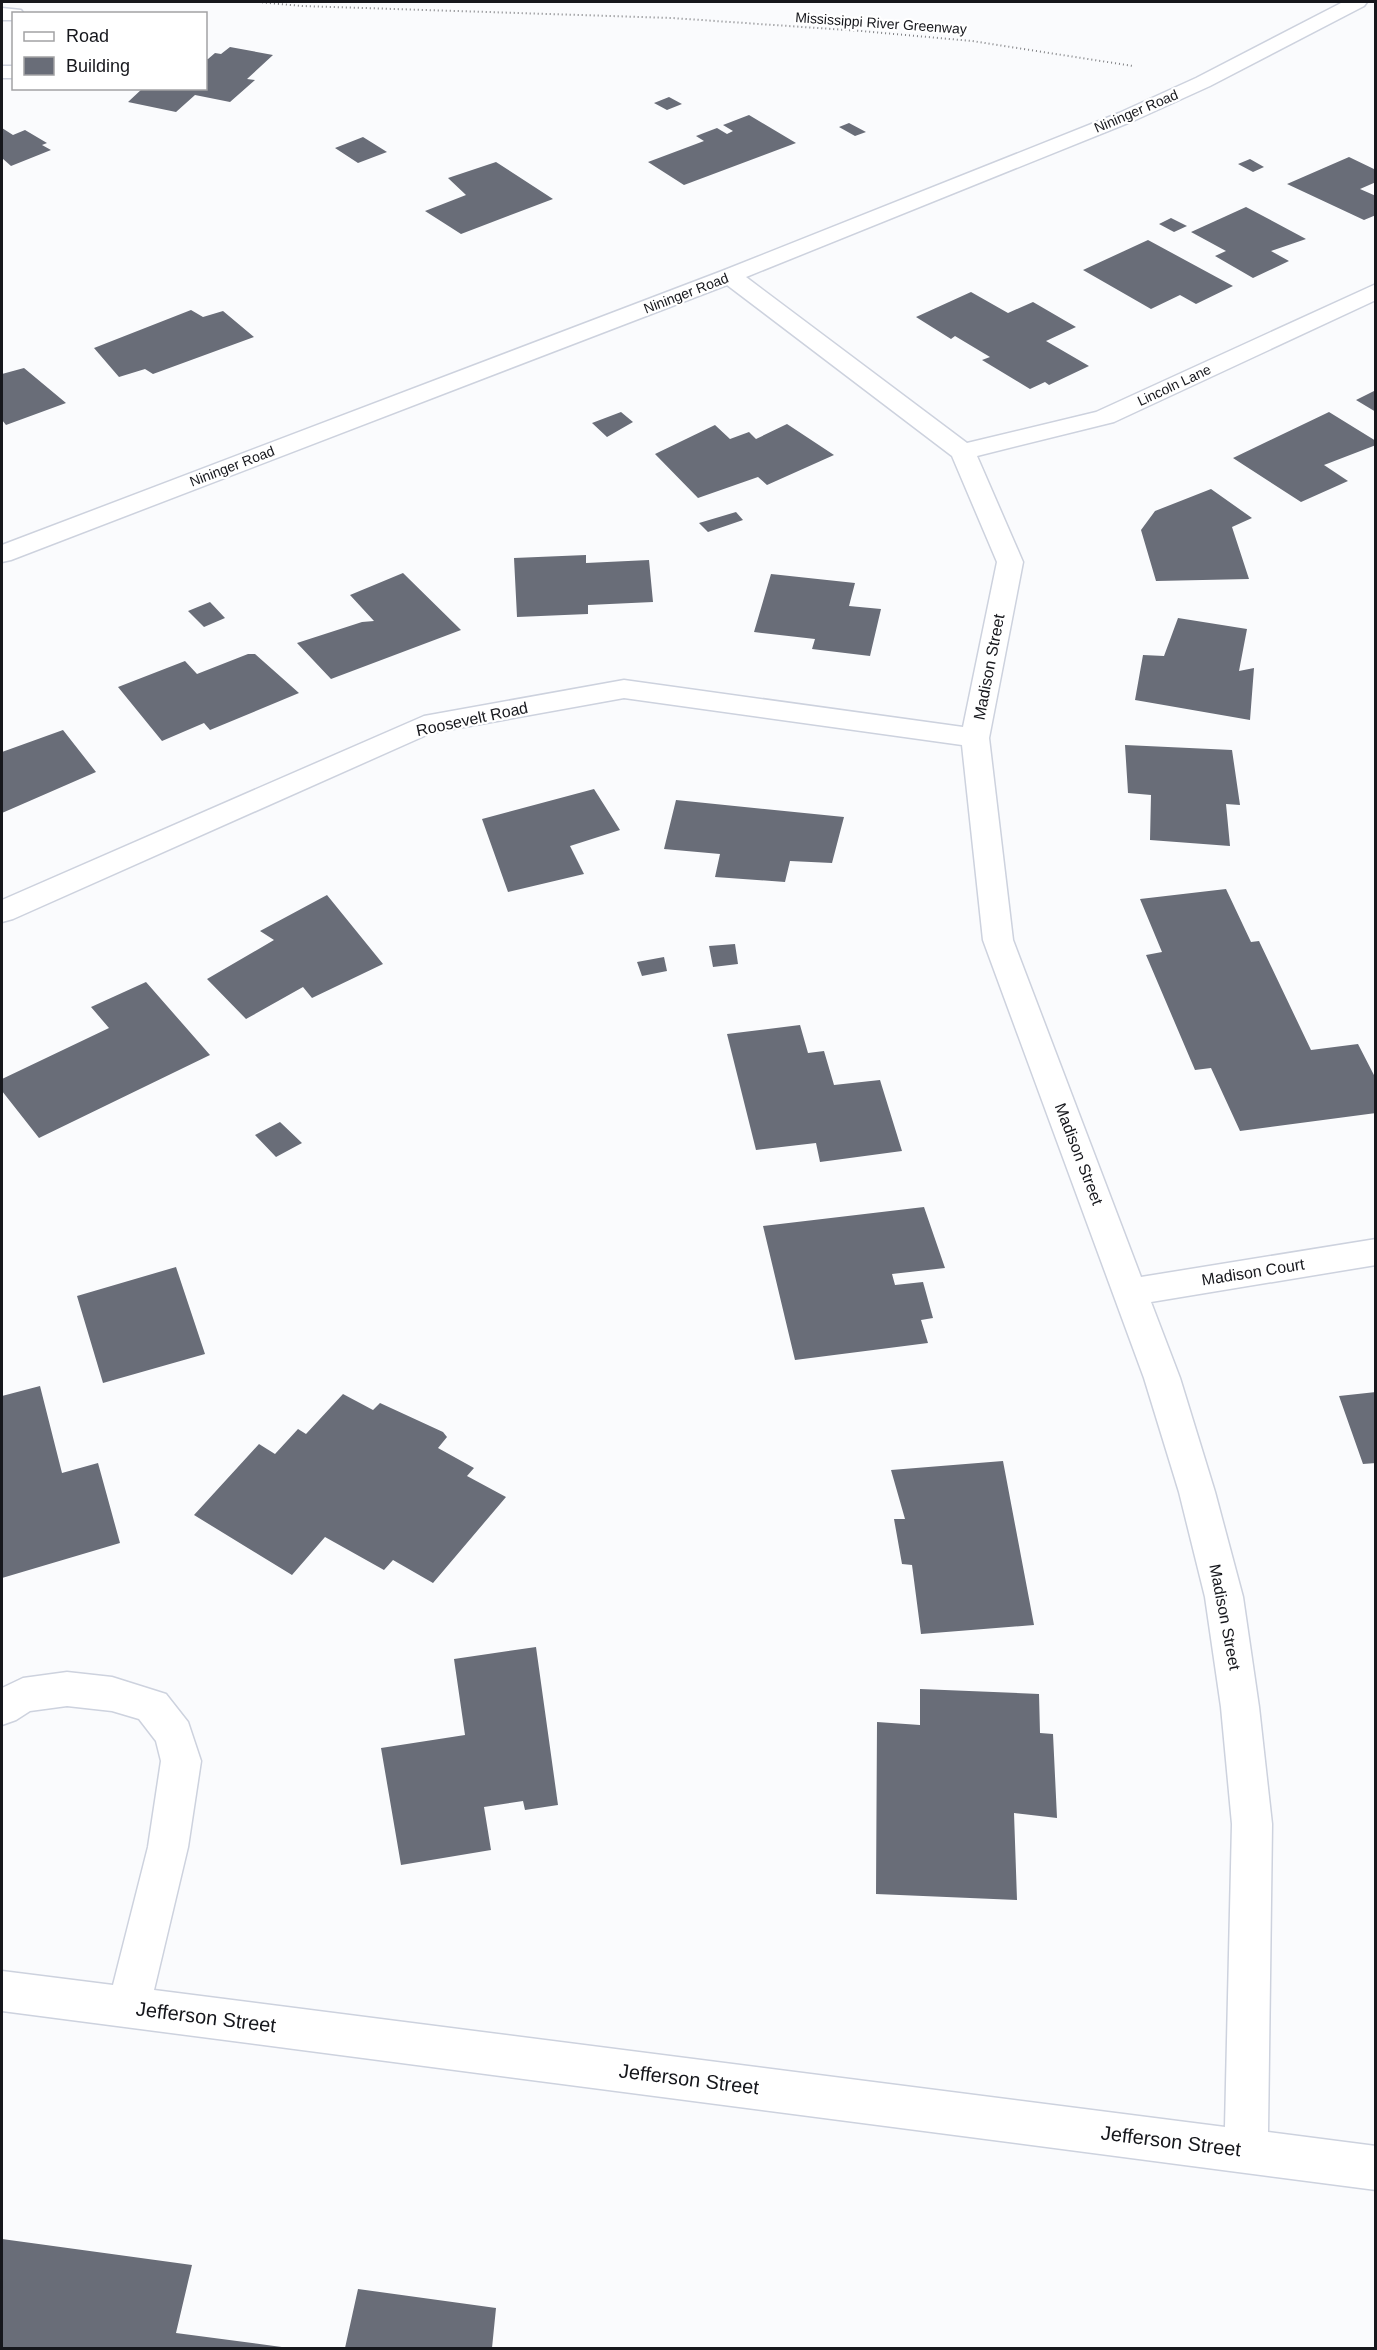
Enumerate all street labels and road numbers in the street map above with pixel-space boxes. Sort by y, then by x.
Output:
street label: Mississippi River Greenway [795,9,967,37]
street label: Nininger Road [1092,86,1180,136]
street label: Nininger Road [641,269,731,317]
street label: Lincoln Lane [1135,361,1214,409]
street label: Nininger Road [187,442,277,490]
street label: Madison Street [970,612,1008,721]
street label: Roosevelt Road [415,699,529,739]
street label: Madison Street [1052,1101,1106,1208]
street label: Madison Court [1200,1255,1306,1289]
street label: Madison Street [1206,1563,1244,1672]
street label: Jefferson Street [135,1998,278,2037]
street label: Jefferson Street [618,2060,761,2099]
street label: Jefferson Street [1100,2122,1243,2161]

